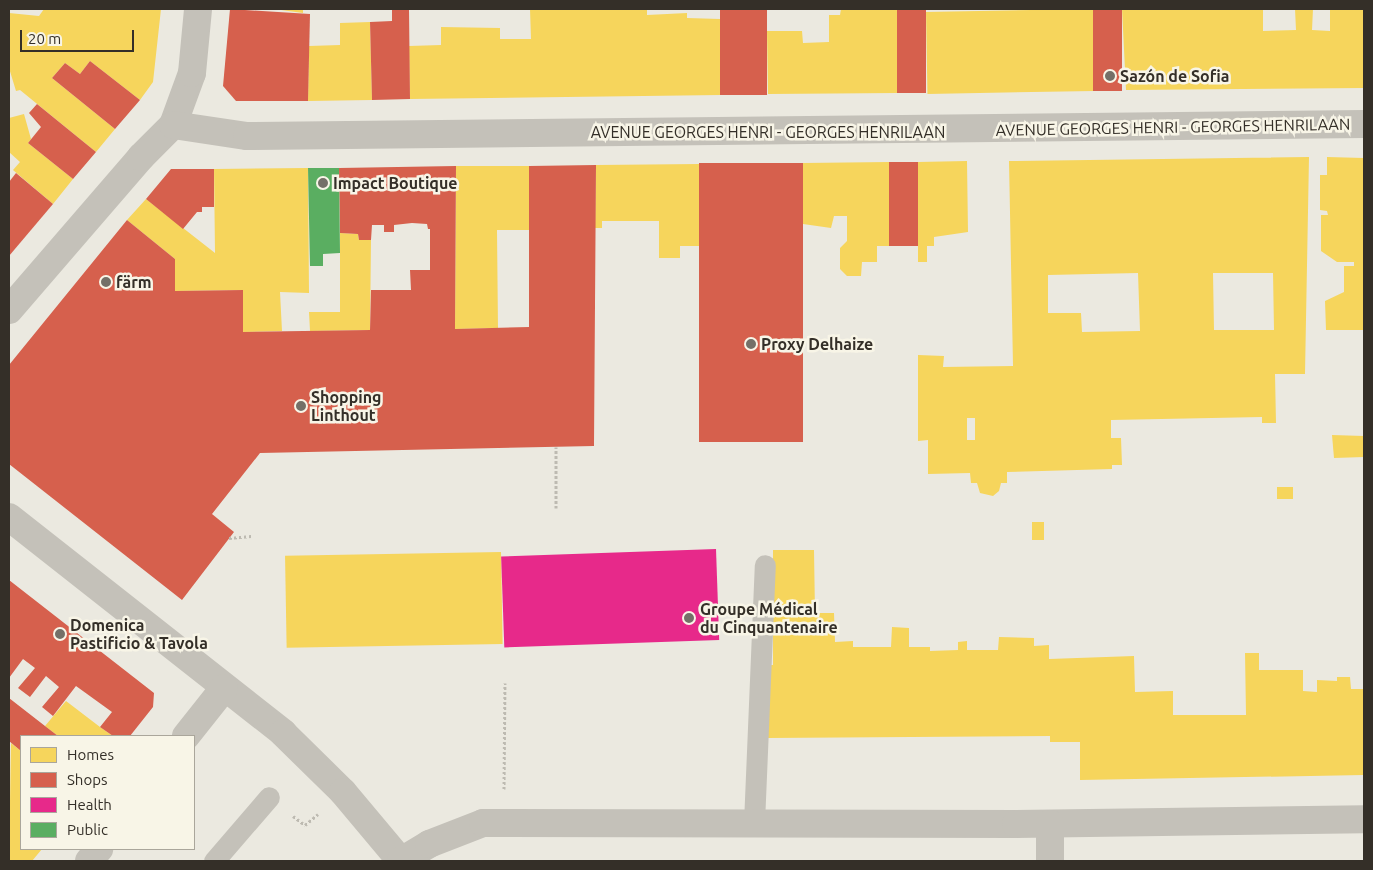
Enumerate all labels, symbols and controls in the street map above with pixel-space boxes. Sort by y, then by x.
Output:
scale bar [22,20,136,52]
text: 20 m [28,30,61,47]
place label: Sazón de Sofia [1120,66,1229,86]
marker: Sazón de Sofia [1104,70,1116,82]
street label: AVENUE GEORGES HENRI - GEORGES HENRILAAN [996,114,1350,140]
street label: AVENUE GEORGES HENRI - GEORGES HENRILAAN [591,122,945,142]
place label: Impact Boutique [333,173,458,193]
marker: Impact Boutique [317,177,329,189]
place label: färm [116,272,152,292]
marker: färm [100,276,112,288]
place label: Proxy Delhaize [761,334,873,354]
marker: Proxy Delhaize [745,338,757,350]
place label: Shopping Linthout [311,387,381,425]
marker: Shopping Linthout [295,400,307,412]
place label: Groupe Médical du Cinquantenaire [700,599,838,637]
marker: Groupe Médical du Cinquantenaire [682,611,696,625]
place label: Domenica Pastificio & Tavola [70,615,208,653]
marker: Domenica Pastificio & Tavola [54,628,66,640]
legend [20,735,195,850]
text: Homes [67,746,114,763]
text: Shops [67,771,108,788]
text: Health [67,796,112,813]
text: Public [67,821,108,838]

